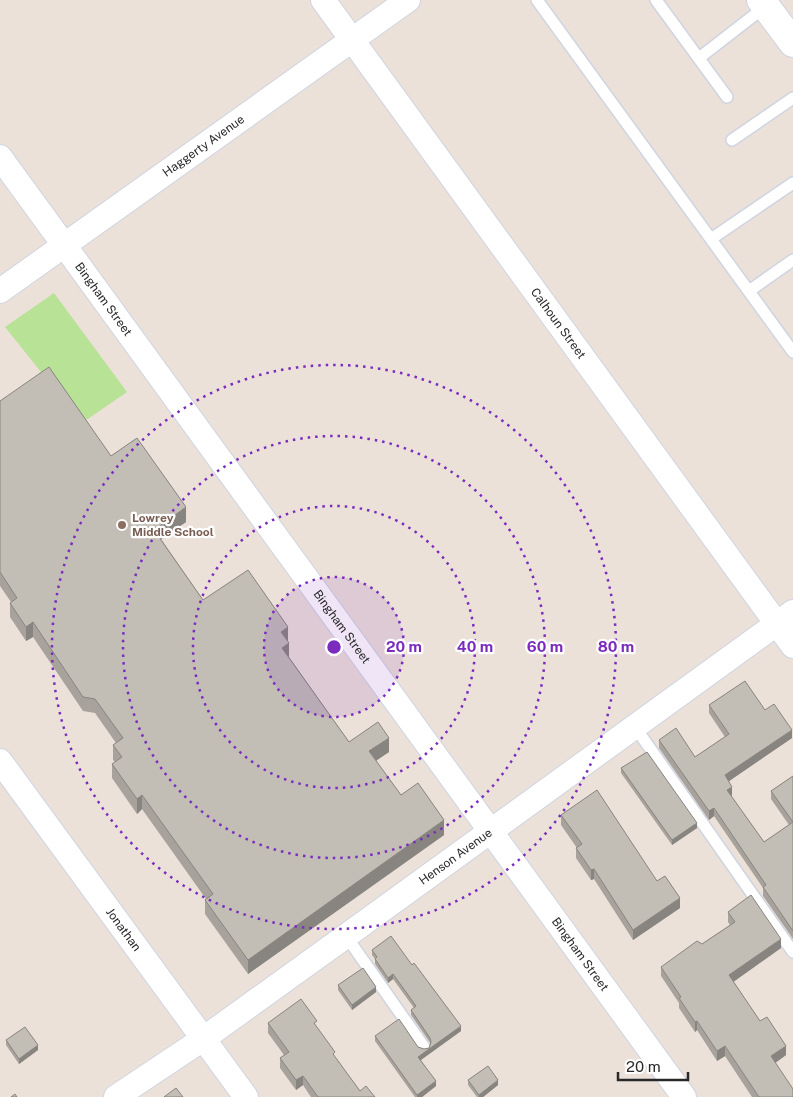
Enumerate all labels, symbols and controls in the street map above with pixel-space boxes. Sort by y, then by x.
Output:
street label: Haggerty Avenue [160,112,247,180]
street label: Bingham Street [72,260,135,339]
street label: Calhoun Street [528,285,589,362]
place label: Lowrey Middle School [132,511,214,539]
marker: Lowrey Middle School [116,519,128,531]
street label: Bingham Street [310,587,373,667]
centre of rings [325,638,343,656]
text: 20 m [386,638,422,655]
text: 40 m [457,638,493,655]
text: 60 m [527,638,563,655]
text: 80 m [598,638,634,655]
street label: Henson Avenue [416,825,495,888]
street label: Jonathan [103,905,144,954]
street label: Bingham Street [549,915,612,994]
scale bar [618,1050,688,1082]
text: 20 m [626,1058,661,1075]

